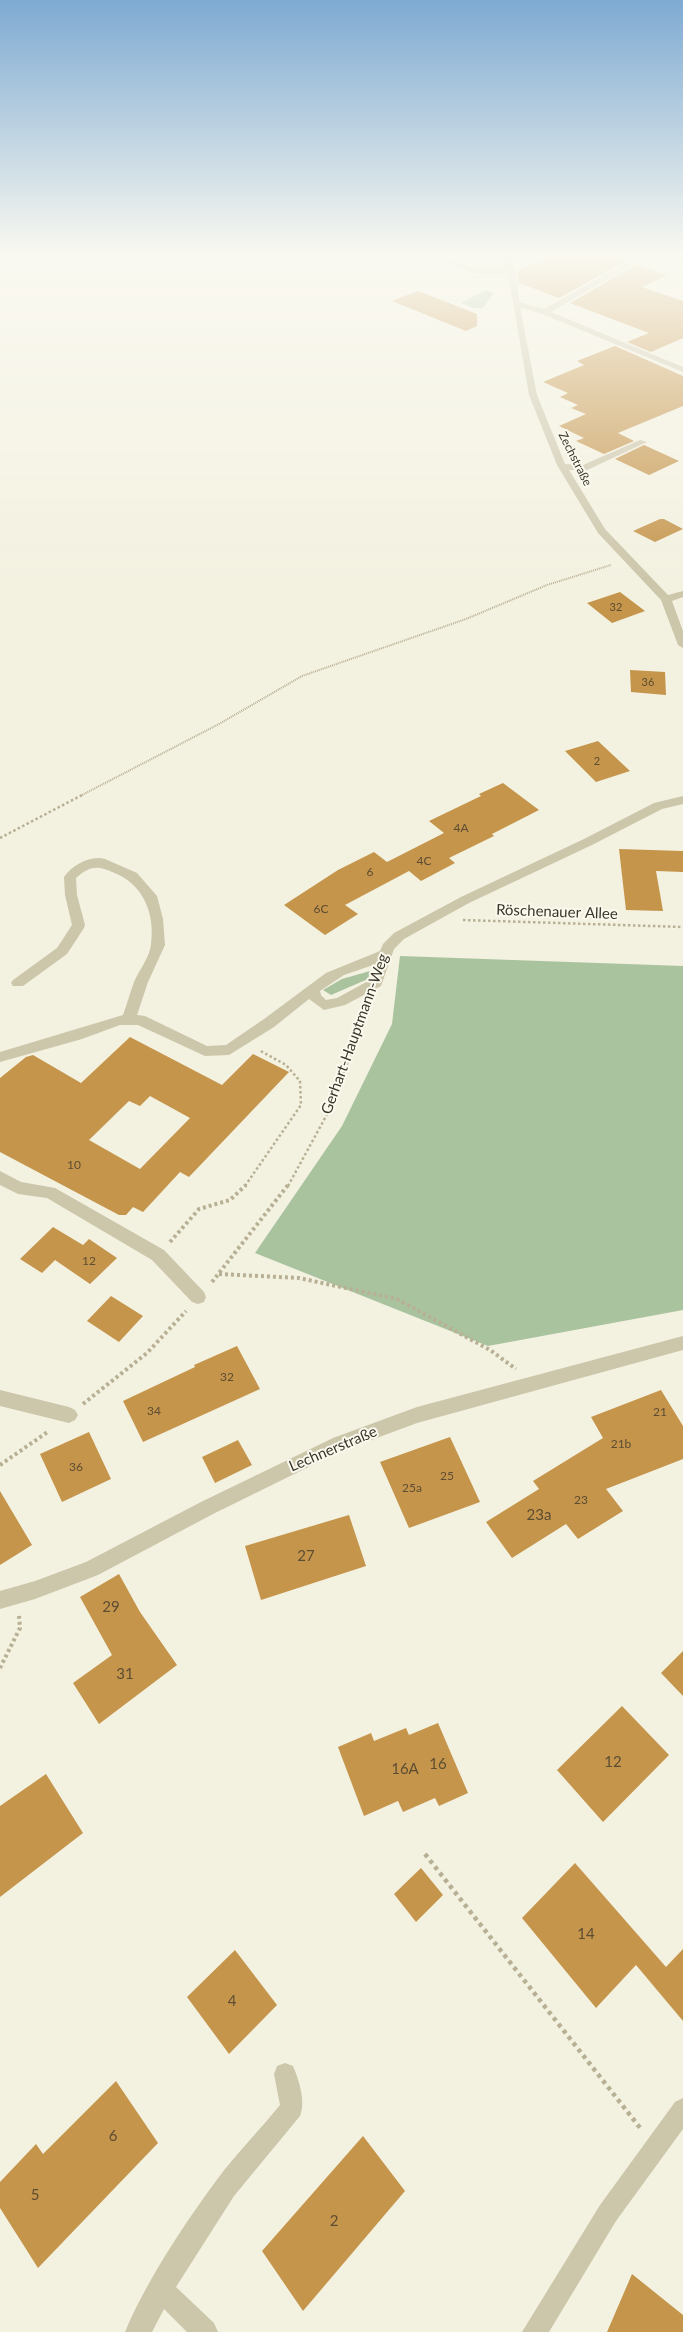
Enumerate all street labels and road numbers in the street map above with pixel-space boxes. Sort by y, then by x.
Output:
street label: Zechstraße [555,430,595,488]
street label: Röschenauer Allee [496,901,618,923]
street label: Gerhart-Hauptmann-Weg [318,951,392,1117]
street label: Lechnerstraße [286,1422,380,1476]

